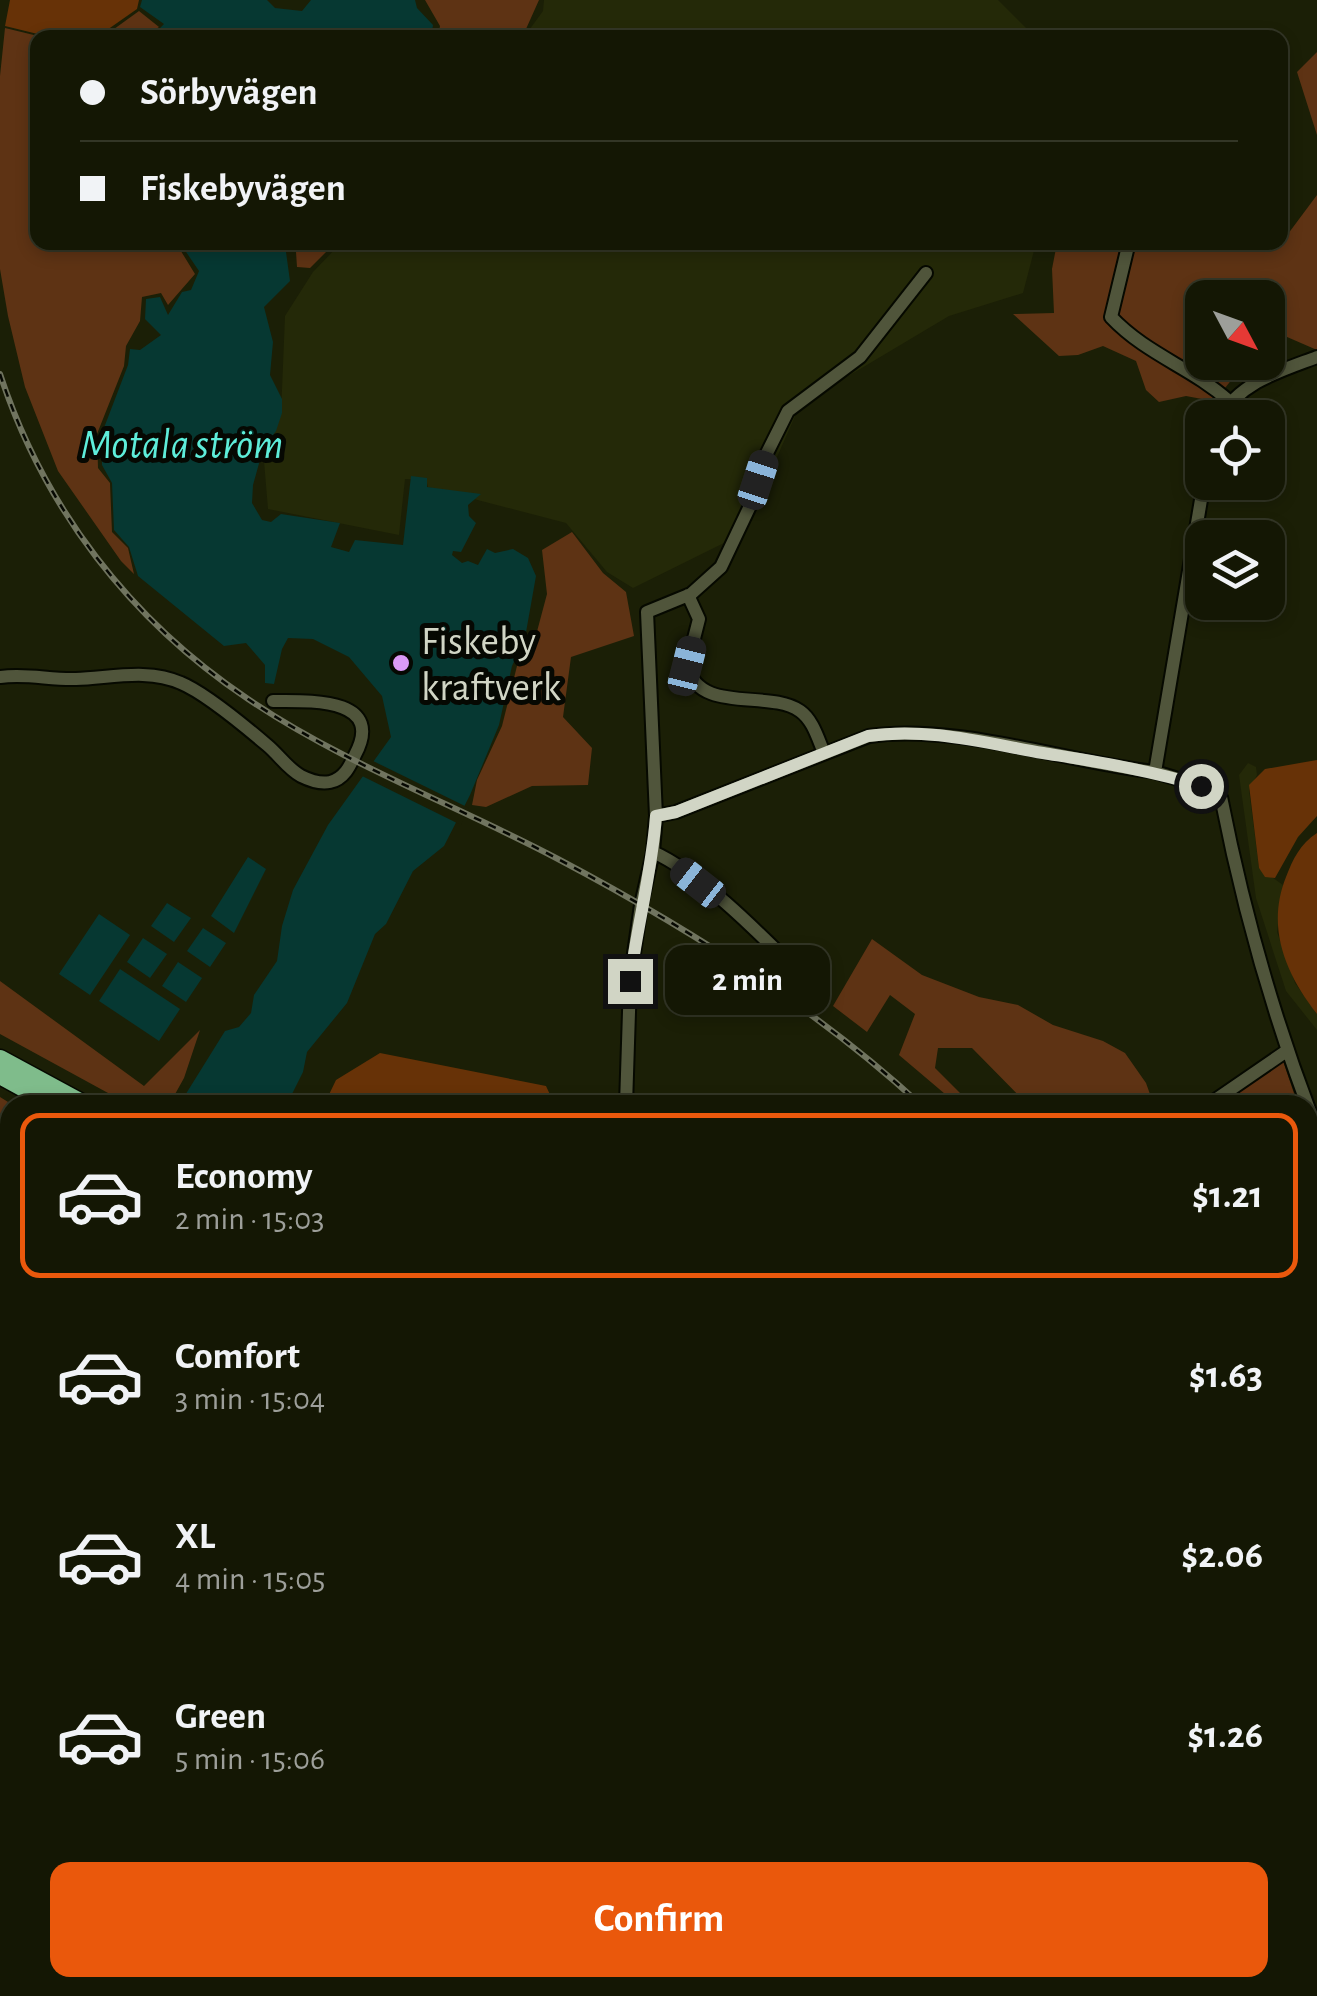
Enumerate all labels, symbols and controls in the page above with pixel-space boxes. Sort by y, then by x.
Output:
text: Sörbyvägen [140,74,318,112]
text: Fiskebyvägen [140,170,346,208]
north arrow [1185,280,1285,380]
map controls [1185,280,1285,620]
button: locate [1185,400,1285,500]
water label: Motala ström [81,424,284,466]
car [734,447,782,513]
button: layers [1185,520,1285,620]
place label: Fiskeby kraftverk [421,622,561,708]
car [665,633,709,699]
marker: Fiskeby kraftverk [390,652,412,674]
route start [1179,764,1224,809]
car [665,853,731,913]
callout: 2 min [665,946,830,1016]
route end [608,959,653,1004]
text: 2 min [712,964,783,996]
icon: car [55,1151,145,1241]
text: Economy [175,1158,313,1196]
text: $1.21 [1192,1177,1263,1215]
text: 2 min · 15:03 [175,1203,324,1235]
icon: car [55,1331,145,1421]
text: Comfort [175,1338,300,1376]
text: $1.63 [1189,1357,1263,1395]
text: 3 min · 15:04 [175,1383,325,1415]
icon: car [55,1511,145,1601]
text: XL [175,1518,215,1556]
text: $2.06 [1181,1537,1263,1575]
text: 4 min · 15:05 [175,1563,325,1595]
icon: car [55,1691,145,1781]
text: Green [175,1698,266,1736]
text: $1.26 [1187,1717,1263,1755]
text: 5 min · 15:06 [175,1743,325,1775]
button: Confirm [50,1862,1268,1977]

